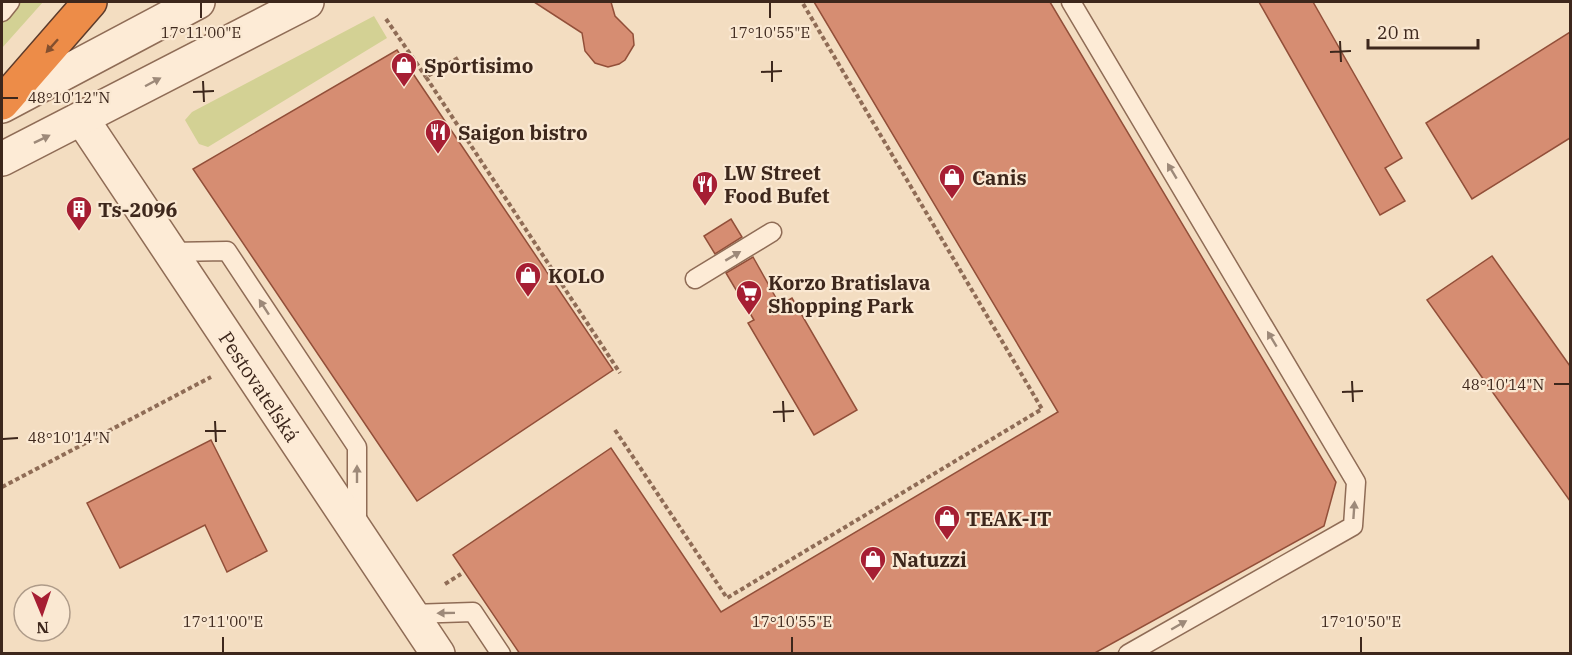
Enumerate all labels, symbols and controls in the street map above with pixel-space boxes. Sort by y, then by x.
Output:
scale bar [1368,12,1478,50]
text: 20 m [1377,21,1420,44]
text: 17°11'00"E [161,23,241,42]
text: 17°10'55"E [730,23,810,42]
one-way arrow [45,39,59,54]
shop icon: Sportisimo [389,50,419,88]
place label: Sportisimo [424,52,533,79]
one-way arrow [144,77,161,87]
text: 48°10'12"N [28,88,110,107]
restaurant icon: Saigon bistro [423,117,453,155]
place label: Saigon bistro [458,119,588,146]
one-way arrow [33,134,50,143]
place label: LW Street Food Bufet [724,159,830,209]
shop icon: Canis [937,162,967,200]
one-way arrow [1167,162,1177,179]
place label: Canis [972,164,1027,191]
restaurant icon: LW Street Food Bufet [690,169,720,207]
building icon: Ts-2096 [64,194,94,232]
place label: Ts-2096 [98,196,178,223]
one-way arrow [725,250,741,261]
shop icon: KOLO [513,260,543,298]
place label: KOLO [548,262,605,289]
place label: Korzo Bratislava Shopping Park [768,269,930,319]
supermarket icon: Korzo Bratislava Shopping Park [734,278,764,316]
one-way arrow [259,299,270,315]
street label: Pestovateľská [213,326,307,447]
one-way arrow [1266,331,1277,347]
text: 48°10'14"N [1462,375,1544,394]
text: 48°10'14"N [28,428,110,447]
one-way arrow [352,464,362,483]
one-way arrow [1350,501,1359,520]
shop icon: TEAK-IT [932,503,962,541]
place label: TEAK-IT [966,505,1051,532]
shop icon: Natuzzi [858,544,888,582]
place label: Natuzzi [892,546,967,573]
north arrow [12,583,72,643]
one-way arrow [437,608,456,618]
text: 17°11'00"E [183,612,263,631]
text: 17°10'55"E [752,612,832,631]
text: 17°10'50"E [1321,612,1401,631]
text: N [36,618,49,638]
one-way arrow [1171,619,1187,630]

